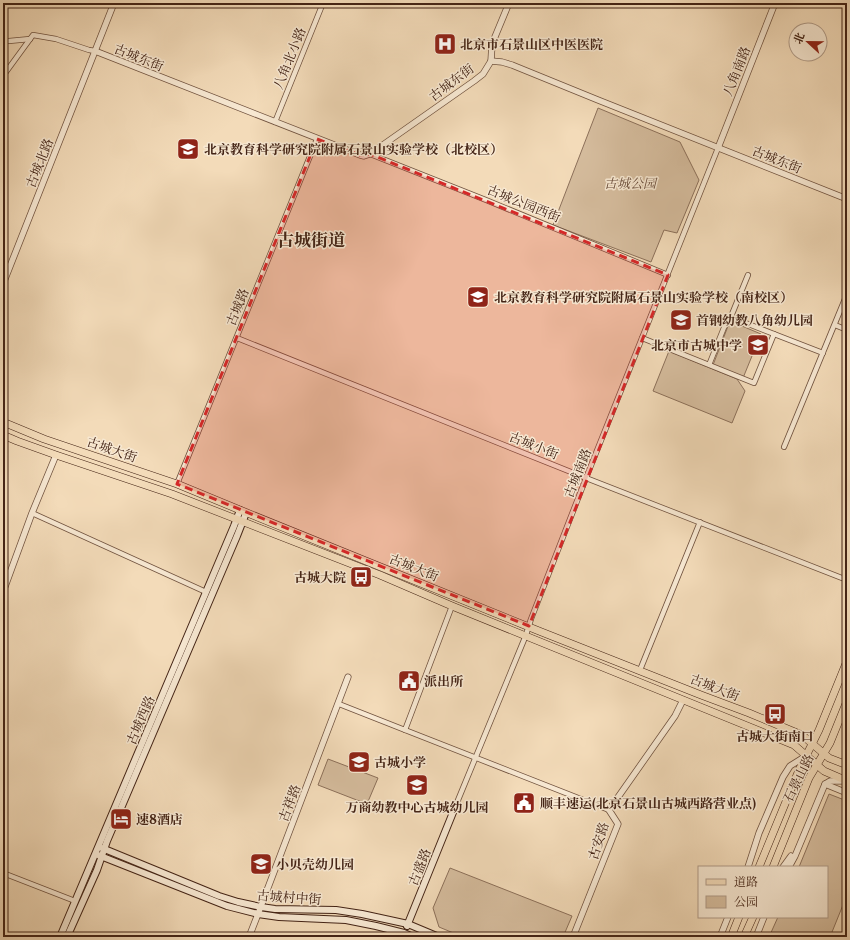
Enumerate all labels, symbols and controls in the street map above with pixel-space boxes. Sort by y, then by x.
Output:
north arrow [788,22,828,62]
street label: 八角北小路 [269,25,309,91]
hospital icon: 北京市石景山区中医医院 [432,31,458,57]
text: 北 [790,31,807,46]
place label: 北京市石景山区中医医院 [460,36,603,52]
street label: 古城东街 [112,40,166,74]
street label: 八角南路 [719,44,753,98]
street label: 古城东街 [425,60,477,104]
street label: 古城北路 [22,136,56,190]
school or university icon: 北京教育科学研究院附属石景山实验学校（北校区） [175,136,201,162]
place label: 北京教育科学研究院附属石景山实验学校（北校区） [204,141,503,157]
street label: 古城东街 [750,142,804,176]
park label: 古城公园 [604,175,658,191]
street label: 古城公园西街 [485,181,563,225]
district label: 古城街道 [277,230,345,250]
school or university icon: 北京教育科学研究院附属石景山实验学校（南校区） [465,284,491,310]
street label: 古城路 [222,286,252,328]
place label: 北京教育科学研究院附属石景山实验学校（南校区） [494,289,793,305]
school or university icon: 首钢幼教八角幼儿园 [668,307,694,333]
place label: 首钢幼教八角幼儿园 [696,312,813,328]
school or university icon: 北京市古城中学 [745,332,771,358]
place label: 北京市古城中学 [651,337,742,353]
street label: 古城小街 [507,428,561,462]
street label: 古城大街 [85,433,139,465]
street label: 古城南路 [560,446,594,500]
street label: 古城大街 [387,550,441,584]
bus stop icon: 古城大院 [348,564,374,590]
place label: 古城大院 [294,569,346,585]
public building icon: 派出所 [396,668,422,694]
street label: 古城大街 [688,670,742,704]
place label: 派出所 [424,673,464,689]
street label: 古城西路 [122,693,158,747]
bus stop icon: 古城大街南口 [762,701,788,727]
place label: 古城大街南口 [736,728,814,744]
school or university icon: 古城小学 [346,749,372,775]
street label: 石景山路 [779,751,817,805]
place label: 古城小学 [374,754,426,770]
school or university icon: 万商幼教中心古城幼儿园 [404,772,430,798]
street label: 古祥路 [275,782,303,824]
public building icon: 顺丰速运(北京石景山古城西路营业点) [511,790,537,816]
place label: 顺丰速运(北京石景山古城西路营业点) [540,795,756,811]
place label: 万商幼教中心古城幼儿园 [345,799,489,815]
hotel icon: 速8酒店 [108,806,134,832]
place label: 速8酒店 [136,811,183,827]
street label: 古安路 [584,820,612,862]
street label: 古盛路 [404,846,434,888]
school or university icon: 小贝壳幼儿园 [248,851,274,877]
place label: 小贝壳幼儿园 [276,856,354,872]
legend [698,866,828,918]
text: 道路 [734,874,758,889]
street label: 古城村中街 [256,887,322,907]
text: 公园 [734,894,758,909]

